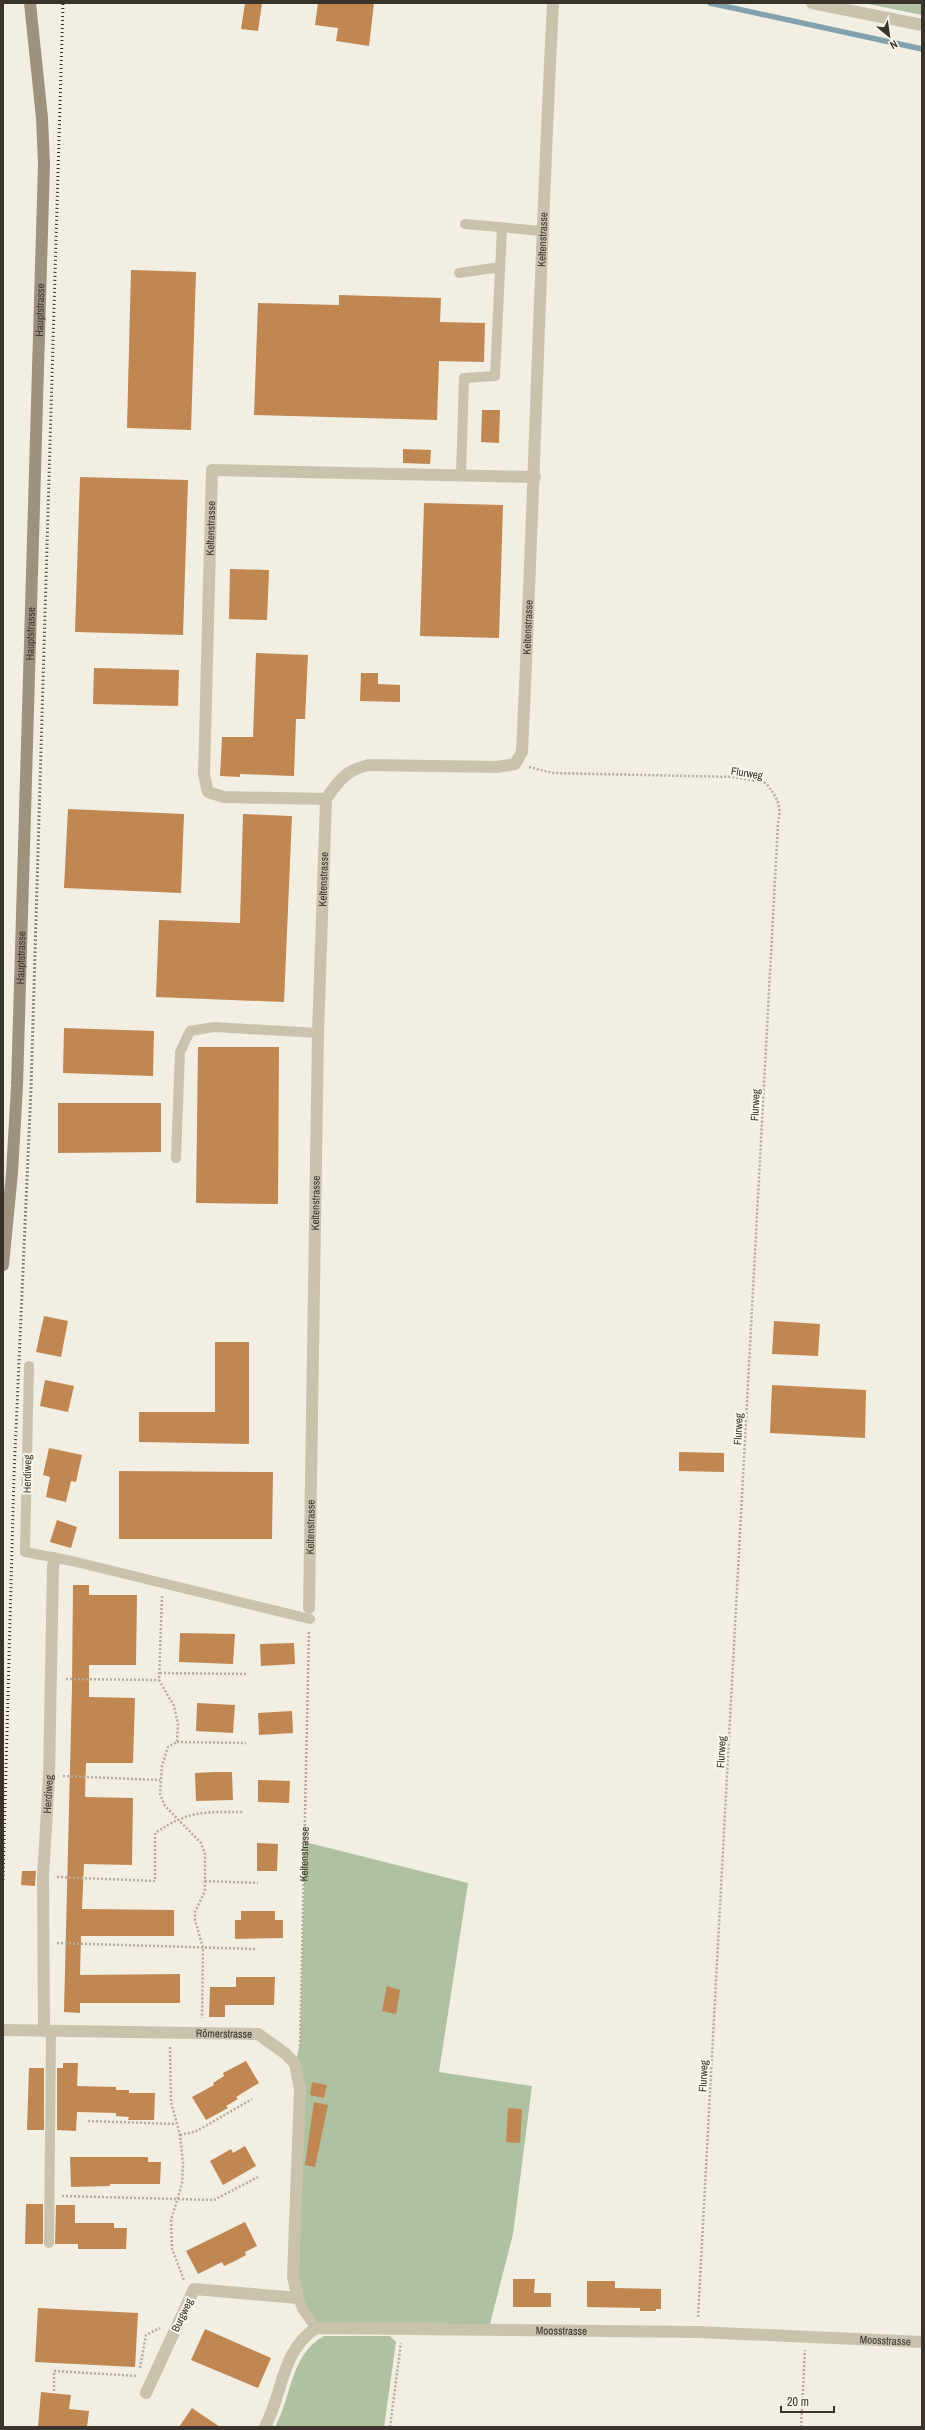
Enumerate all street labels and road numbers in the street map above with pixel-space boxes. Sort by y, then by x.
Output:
street label: Keltenstrasse [534,212,550,267]
street label: Hauptstrasse [32,283,48,337]
street label: Keltenstrasse [203,501,218,556]
street label: Keltenstrasse [519,599,536,655]
street label: Hauptstrasse [22,607,38,661]
street label: Flurweg [730,764,764,782]
street label: Keltenstrasse [315,852,331,907]
street label: Hauptstrasse [13,931,29,984]
street label: Flurweg [747,1089,763,1121]
street label: Keltenstrasse [308,1176,323,1231]
street label: Flurweg [730,1413,746,1445]
street label: Herdiweg [20,1455,34,1493]
street label: Keltenstrasse [303,1500,318,1555]
street label: Flurweg [713,1736,729,1768]
street label: Herdiweg [40,1774,56,1814]
street label: Keltenstrasse [297,1827,312,1882]
street label: Römerstrasse [196,2026,252,2041]
street label: Flurweg [695,2060,711,2092]
street label: Burgweg [168,2296,196,2334]
street label: Moosstrasse [536,2323,587,2338]
street label: Moosstrasse [859,2332,911,2348]

